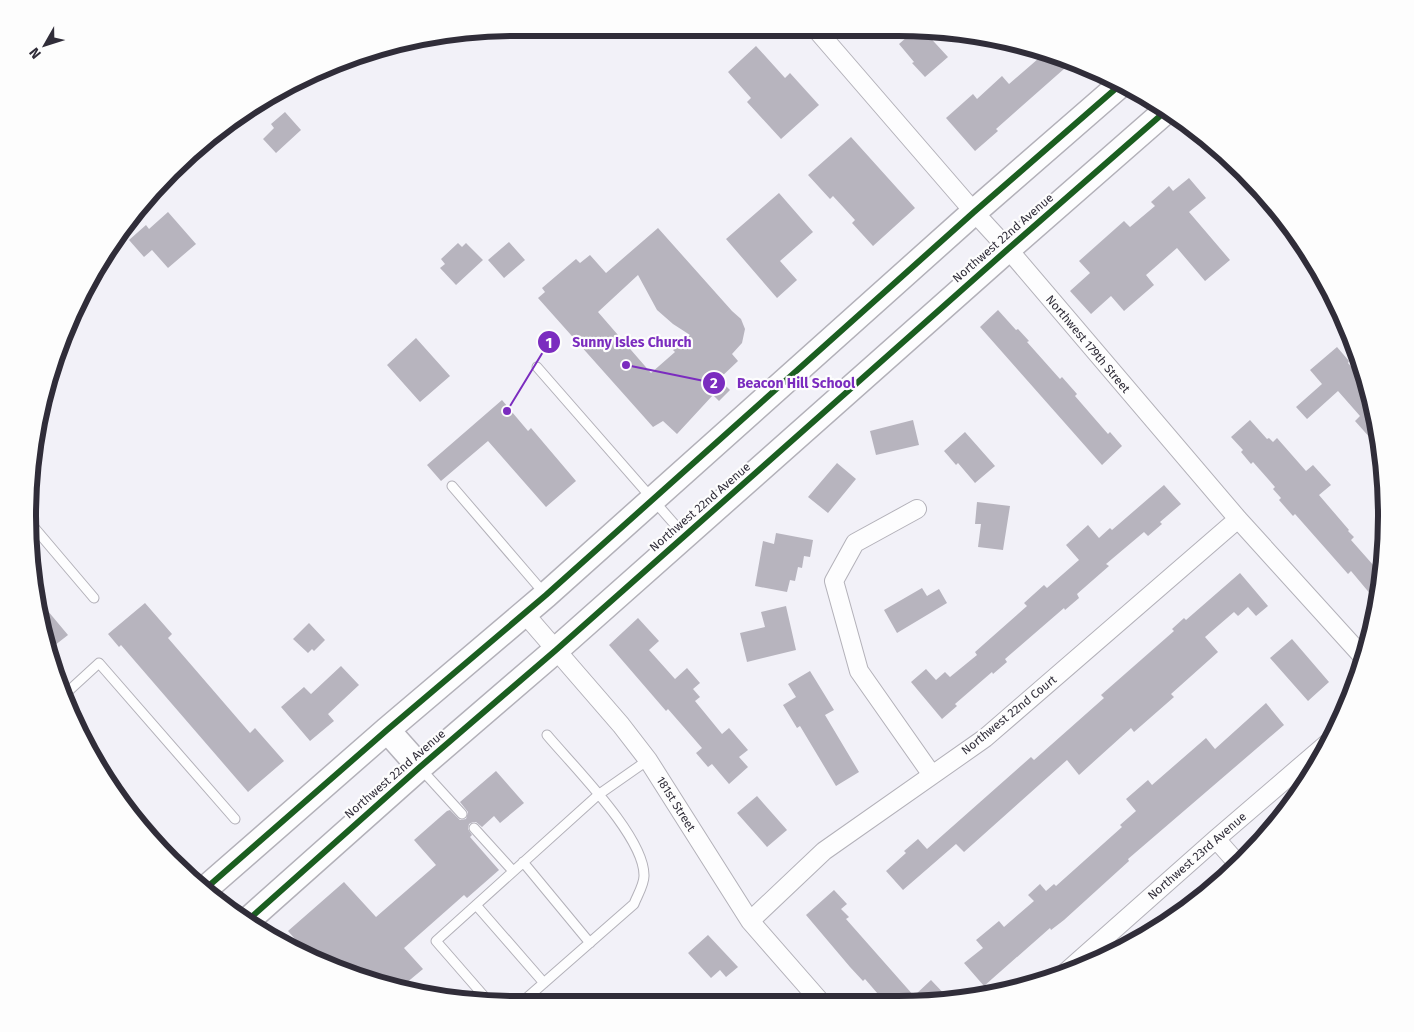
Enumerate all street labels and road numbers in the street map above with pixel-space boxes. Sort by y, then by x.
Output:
street label: Northwest 22nd Avenue [950,191,1056,285]
street label: Northwest 179th Street [1043,292,1133,396]
street label: Northwest 22nd Avenue [647,460,753,554]
street label: Northwest 22nd Court [959,672,1060,758]
street label: Northwest 22nd Avenue [342,727,448,821]
street label: 181st Street [654,774,699,835]
street label: Northwest 23rd Avenue [1145,809,1249,903]

